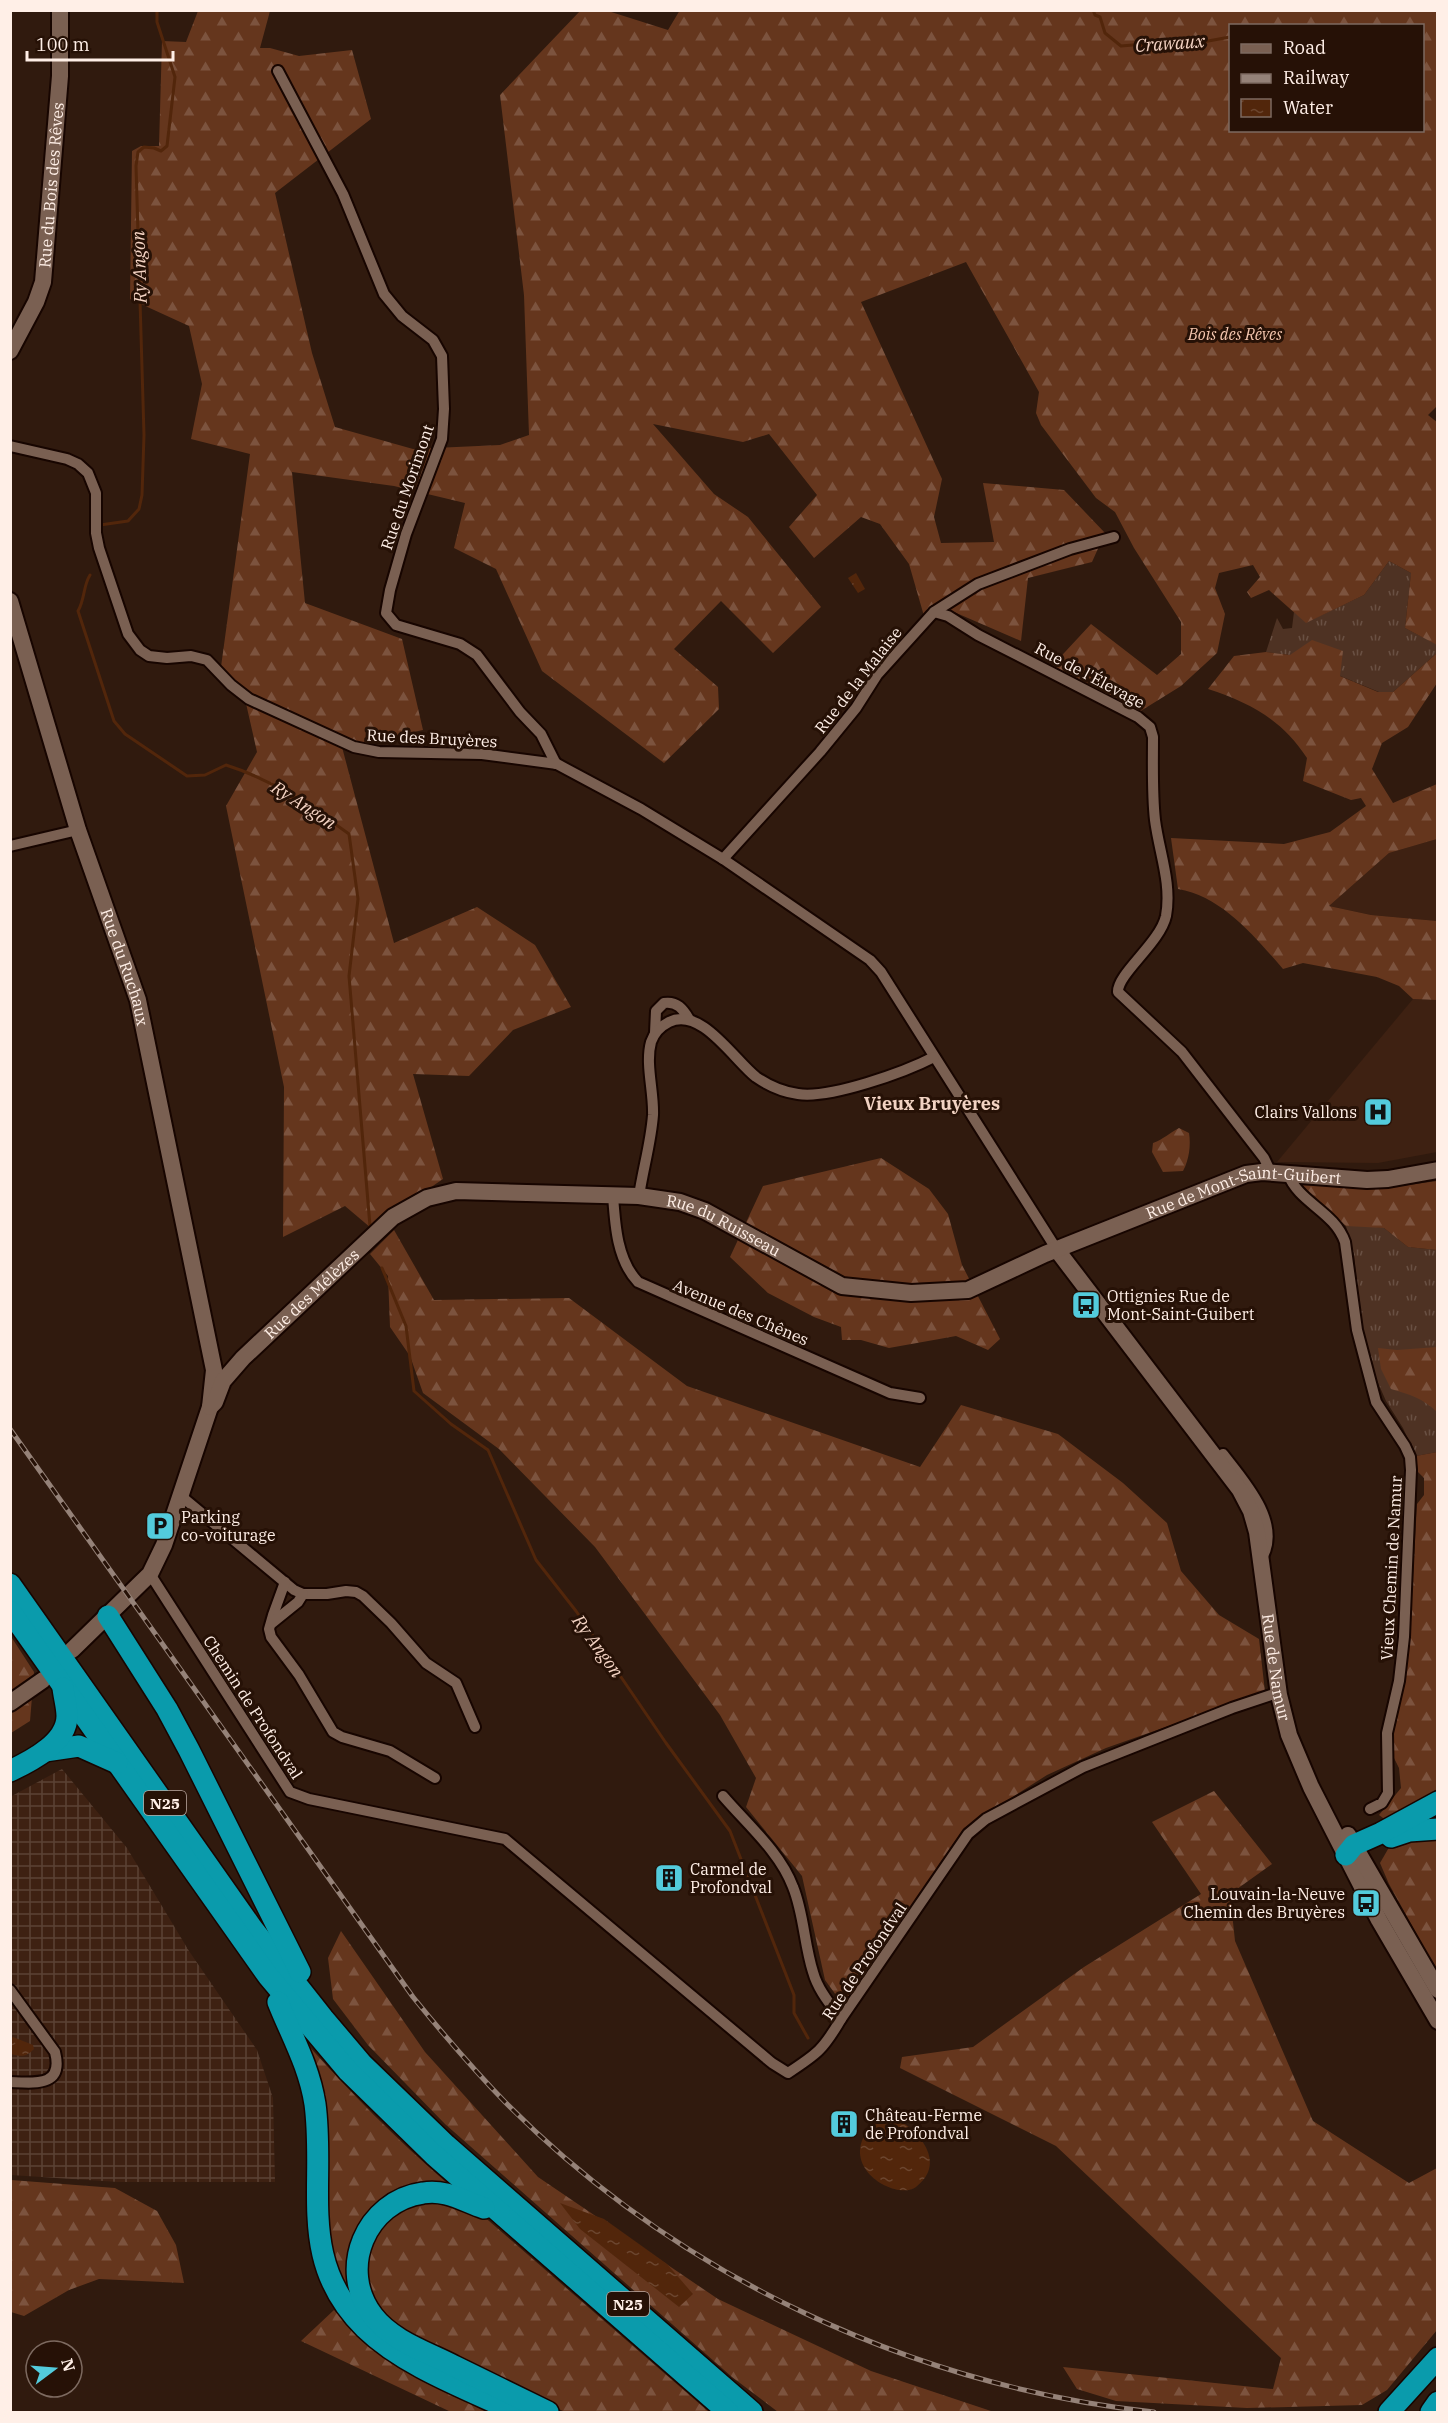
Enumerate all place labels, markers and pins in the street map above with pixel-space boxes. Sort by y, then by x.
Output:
hospital icon: Clairs Vallons [1362,1096,1394,1128]
place label: Clairs Vallons [1254,1102,1357,1122]
place label: Ottignies Rue de Mont-Saint-Guibert [1107,1286,1255,1324]
bus stop icon: Ottignies Rue de Mont-Saint-Guibert [1070,1289,1102,1321]
place label: Parking co-voiturage [181,1507,276,1545]
parking icon: Parking co-voiturage [144,1510,176,1542]
place label: Carmel de Profondval [690,1859,772,1897]
building icon: Carmel de Profondval [653,1862,685,1894]
place label: Louvain-la-Neuve Chemin des Bruyères [1184,1884,1345,1922]
bus stop icon: Louvain-la-Neuve Chemin des Bruyères [1350,1887,1382,1919]
place label: Château-Ferme de Profondval [865,2105,982,2143]
building icon: Château-Ferme de Profondval [828,2108,860,2140]

